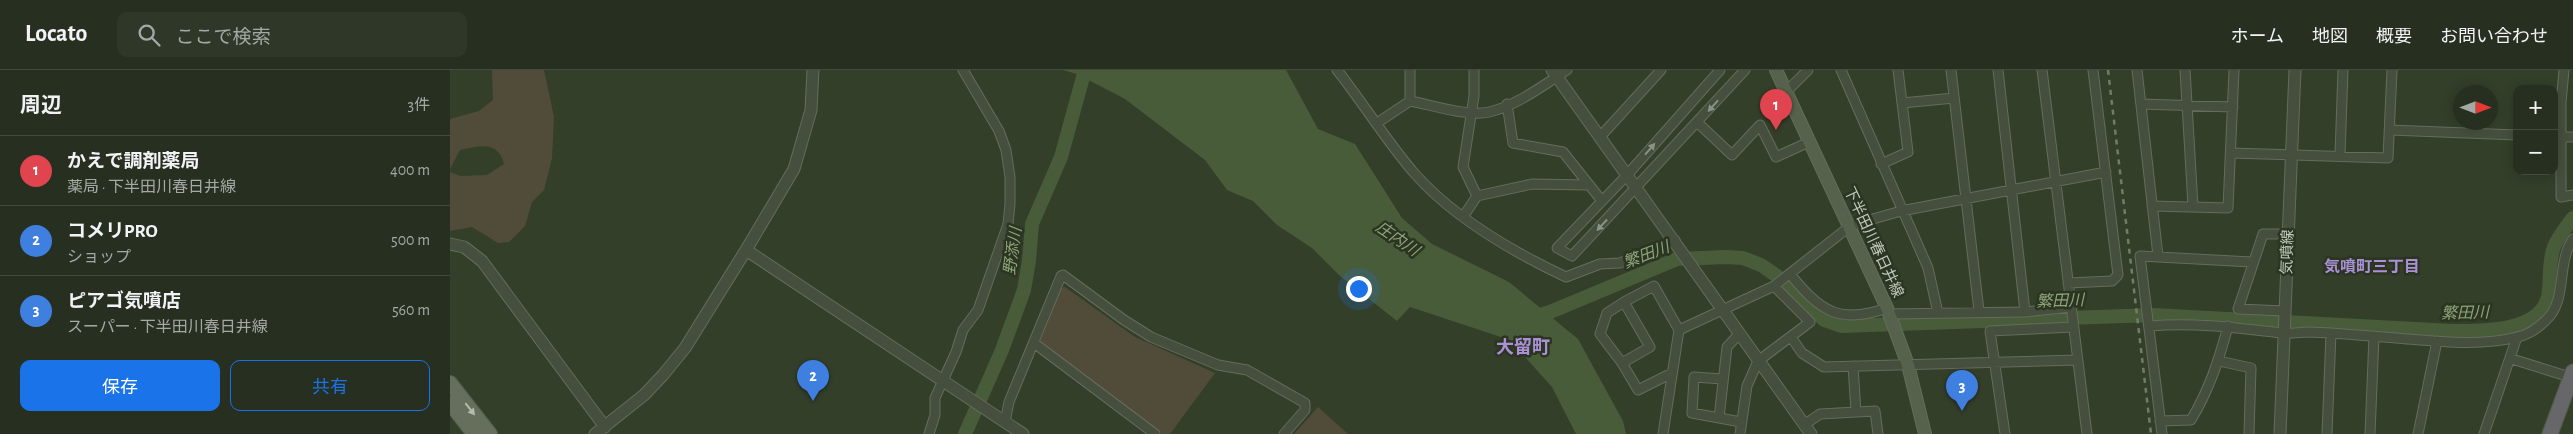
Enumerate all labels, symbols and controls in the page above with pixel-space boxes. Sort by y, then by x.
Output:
search box [117,12,467,57]
icon: search [135,21,163,49]
text: Locato [25,22,87,46]
text: ここで検索 [175,28,270,47]
text: ホーム [2231,28,2284,46]
text: 地図 [2312,28,2348,46]
text: 概要 [2376,28,2412,46]
text: お問い合わせ [2440,28,2548,46]
north arrow [2453,85,2498,130]
map controls [2513,85,2558,175]
button: + [2513,85,2558,130]
pin: 1 [1760,89,1792,130]
text: 周辺 [20,95,62,116]
text: 3件 [407,97,430,113]
one-way arrow [1707,100,1718,113]
button: − [2513,130,2558,175]
one-way arrow [1645,142,1656,155]
text: かえで調剤薬局 [67,152,199,171]
text: 1 [33,162,39,178]
text: 400 m [390,162,430,178]
text: 薬局 · 下半田川春日井線 [67,179,236,195]
street label: 下半田川春日井線 [1841,184,1908,300]
water label: 庄内川 [1373,218,1424,260]
one-way arrow [1596,219,1608,231]
text: コメリPRO [67,222,158,241]
water label: 野添川 [1001,224,1025,276]
street label: 気噴線 [2278,229,2296,275]
text: 2 [32,232,40,248]
text: 500 m [391,232,430,248]
water label: 繁田川 [1621,237,1673,271]
text: ショップ [67,249,131,265]
district label: 気噴町三丁目 [2324,258,2420,275]
your location [1346,276,1372,302]
water label: 繁田川 [2036,291,2086,310]
text: ピアゴ気噴店 [67,292,181,311]
text: 3 [33,302,39,318]
text: 560 m [392,302,430,318]
water label: 繁田川 [2441,304,2491,321]
text: スーパー · 下半田川春日井線 [67,319,268,335]
district label: 大留町 [1496,337,1550,357]
button: 保存 [20,360,220,411]
button: 共有 [230,360,430,411]
pin: 2 [797,360,829,401]
pin: 3 [1946,370,1978,411]
one-way arrow [464,402,475,415]

